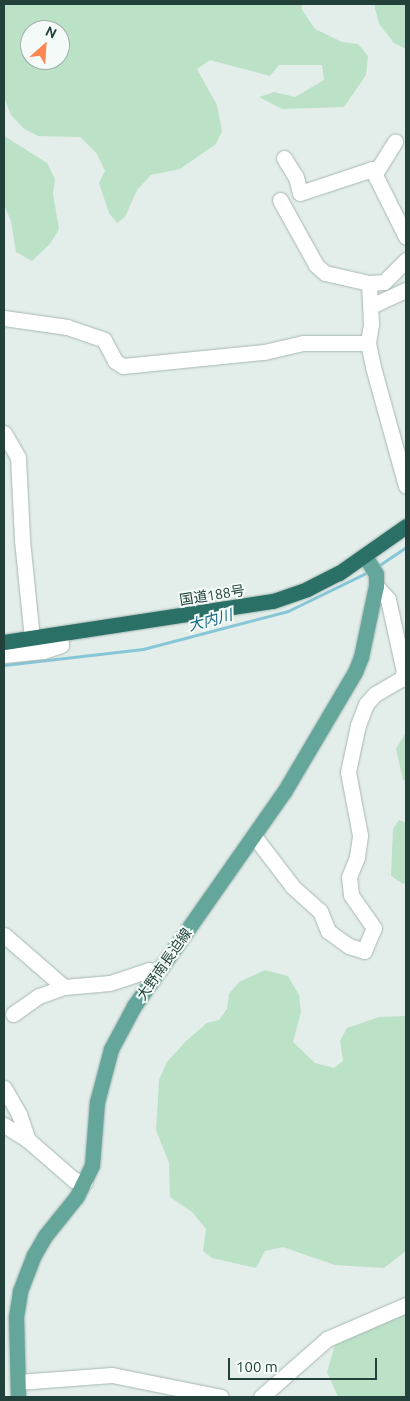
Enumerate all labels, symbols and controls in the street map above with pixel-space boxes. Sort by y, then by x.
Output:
north arrow [20,20,70,70]
text: N [43,23,59,42]
street label: 国道188号 [178,582,246,608]
water label: 大内川 [186,605,234,635]
street label: 大野南長迫線 [133,925,195,1003]
scale bar [230,1348,379,1380]
text: 100 m [236,1358,278,1375]

